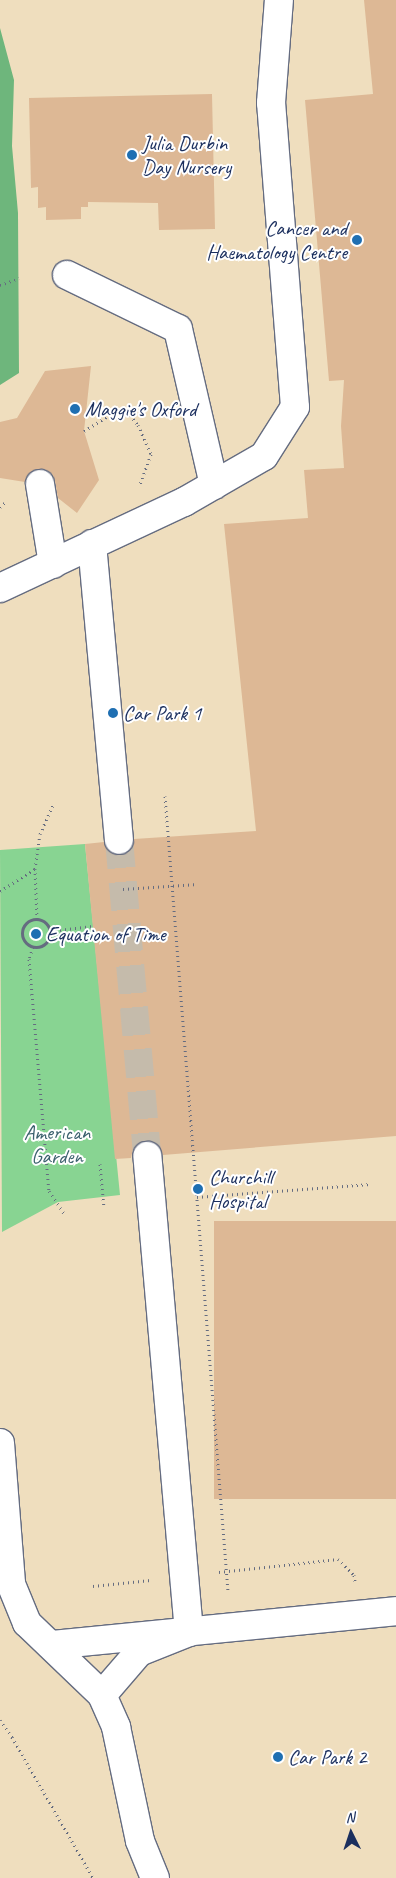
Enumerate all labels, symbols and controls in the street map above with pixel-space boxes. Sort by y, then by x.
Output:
place label: Julia Durbin Day Nursery [142,130,232,180]
marker: Julia Durbin Day Nursery [126,149,138,161]
place label: Cancer and Haematology Centre [206,215,347,265]
marker: Cancer and Haematology Centre [351,234,363,246]
place label: Maggie's Oxford [85,396,197,422]
marker: Maggie's Oxford [69,403,81,415]
place label: Car Park 1 [123,700,203,726]
marker: Car Park 1 [107,707,119,719]
place label: Equation of Time [46,921,165,947]
marker: Equation of Time [30,928,42,940]
park label: American Garden [24,1119,90,1169]
place label: Churchill Hospital [209,1164,273,1214]
marker: Churchill Hospital [191,1182,205,1196]
place label: Car Park 2 [288,1744,368,1770]
marker: Car Park 2 [272,1751,284,1763]
north arrow [326,1808,376,1858]
text: N [345,1809,355,1826]

